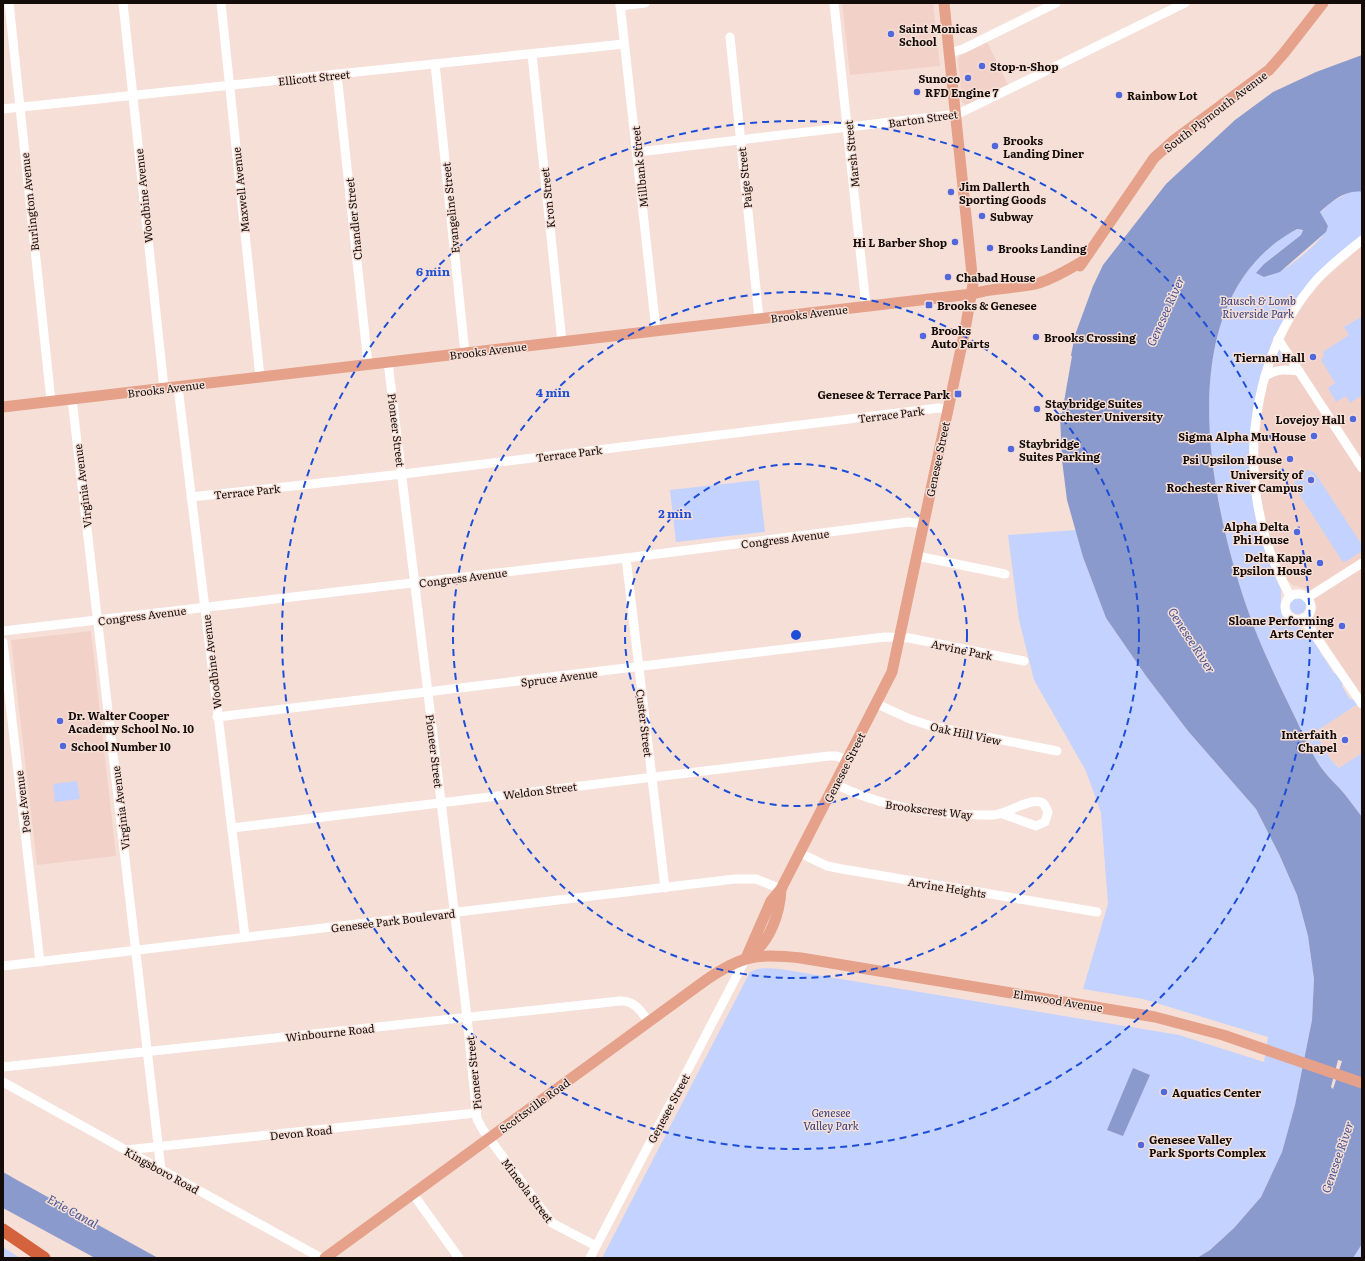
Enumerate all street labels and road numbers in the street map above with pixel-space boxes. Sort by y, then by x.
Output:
street label: Ellicott Street [277,65,351,89]
street label: South Plymouth Avenue [1160,67,1270,155]
street label: Barton Street [887,105,959,131]
street label: Marsh Street [839,119,862,189]
street label: Millbank Street [627,125,651,209]
street label: Maxwell Avenue [228,146,252,234]
street label: Paige Street [733,146,755,209]
street label: Woodbine Avenue [130,148,156,244]
street label: Burlington Avenue [16,152,42,252]
street label: Evangeline Street [437,161,463,254]
street label: Kron Street [536,166,558,229]
street label: Chandler Street [341,177,365,261]
street label: Brooks Avenue [770,300,849,326]
street label: Brooks Avenue [449,337,528,363]
street label: Brooks Avenue [127,375,206,401]
street label: Pioneer Street [385,392,410,468]
street label: Terrace Park [857,402,925,426]
street label: Genesee Street [921,419,953,498]
street label: Terrace Park [535,441,603,465]
street label: Virginia Avenue [69,443,95,529]
street label: Terrace Park [213,480,281,502]
street label: Congress Avenue [740,525,830,551]
street label: Congress Avenue [418,564,508,590]
street label: Congress Avenue [97,602,187,628]
street label: Woodbine Avenue [197,614,225,710]
street label: Arvine Park [930,635,995,663]
street label: Spruce Avenue [520,664,599,690]
street label: Custer Street [633,688,657,758]
street label: Pioneer Street [423,713,448,789]
street label: Oak Hill View [929,718,1004,748]
street label: Genesee Street [819,729,869,805]
street label: Virginia Avenue [107,765,133,851]
street label: Post Avenue [10,769,34,834]
street label: Weldon Street [502,777,578,802]
street label: Brookscrest Way [884,796,974,822]
street label: Arvine Heights [907,873,987,901]
street label: Genesee Park Boulevard [330,904,456,936]
street label: Elmwood Avenue [1012,985,1104,1015]
street label: Winbourne Road [285,1019,376,1045]
street label: Pioneer Street [461,1035,485,1111]
street label: Genesee Street [643,1070,693,1146]
street label: Scottsville Road [495,1074,573,1136]
street label: Devon Road [269,1121,333,1143]
street label: Kingsboro Road [122,1143,203,1197]
street label: Mineola Street [498,1154,558,1226]

